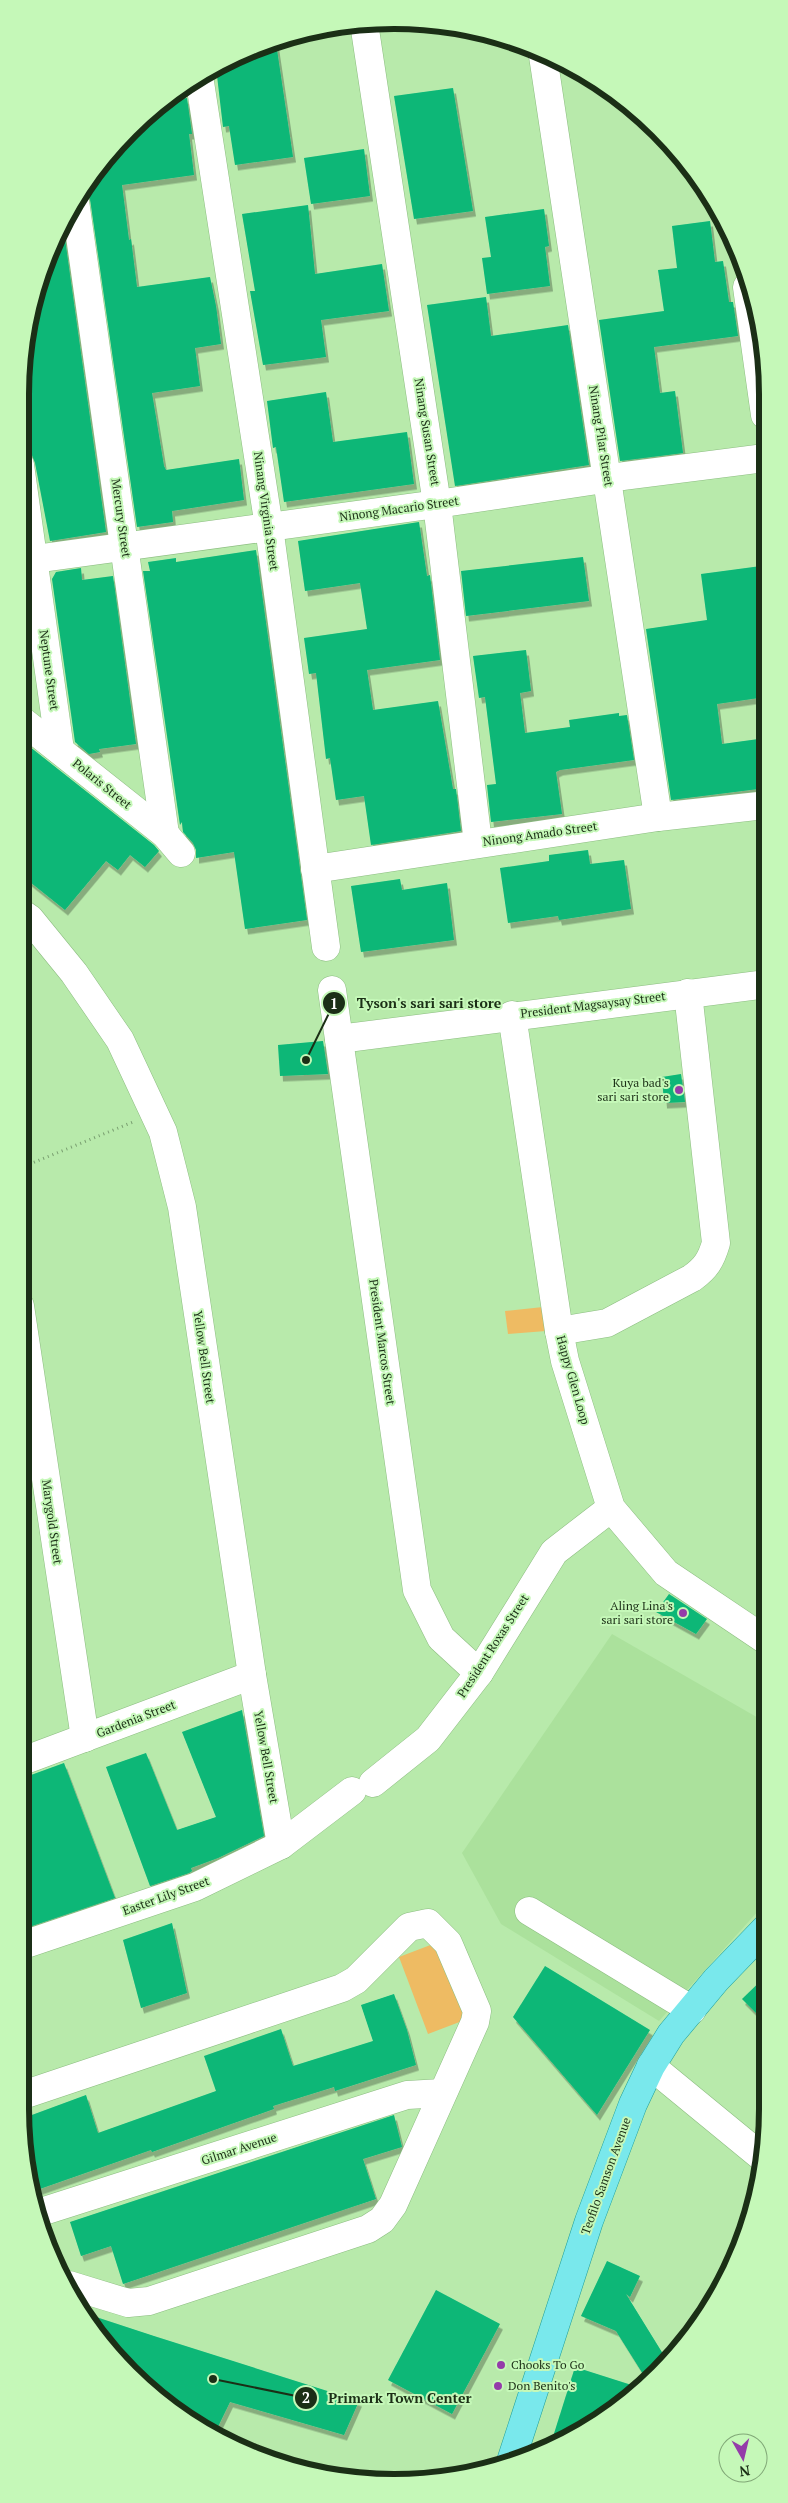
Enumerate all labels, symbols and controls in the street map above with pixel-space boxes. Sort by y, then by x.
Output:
street label: Ninang Susan Street [412,377,443,487]
street label: Ninang Pilar Street [586,384,617,488]
street label: Ninang Virginia Street [251,451,282,572]
street label: Mercury Street [109,478,135,559]
street label: Ninong Macario Street [338,493,460,524]
street label: Neptune Street [36,629,63,712]
street label: Polaris Street [70,755,135,812]
street label: Ninong Amado Street [482,818,599,849]
street label: President Magsaysay Street [520,988,667,1021]
callout: Tyson's sari sari store [322,989,511,1018]
text: 1 [330,993,338,1013]
text: Tyson's sari sari store [357,993,502,1012]
place label: Kuya bad's sari sari store [597,1075,669,1104]
marker: Kuya bad's sari sari store [673,1084,685,1096]
street label: President Marcos Street [366,1278,399,1406]
street label: Yellow Bell Street [191,1310,219,1405]
street label: Happy Glen Loop [554,1334,593,1426]
street label: Marygold Street [39,1479,66,1566]
street label: President Roxas Street [454,1591,532,1700]
place label: Aling Lina's sari sari store [601,1598,673,1627]
marker: Aling Lina's sari sari store [677,1607,689,1619]
street label: Gardenia Street [94,1696,178,1740]
street label: Yellow Bell Street [251,1710,282,1805]
street label: Easter Lily Street [120,1873,212,1918]
street label: Teofilo Samson Avenue [577,2115,634,2236]
street label: Gilmar Avenue [199,2129,278,2168]
place label: Chooks To Go [511,2357,585,2372]
marker: Chooks To Go [495,2359,507,2371]
place label: Don Benito's [508,2378,575,2393]
marker: Don Benito's [492,2380,504,2392]
callout: Primark Town Center [293,2383,482,2412]
text: 2 [302,2387,310,2407]
text: Primark Town Center [328,2388,472,2407]
north arrow [718,2433,768,2483]
text: N [738,2461,751,2482]

